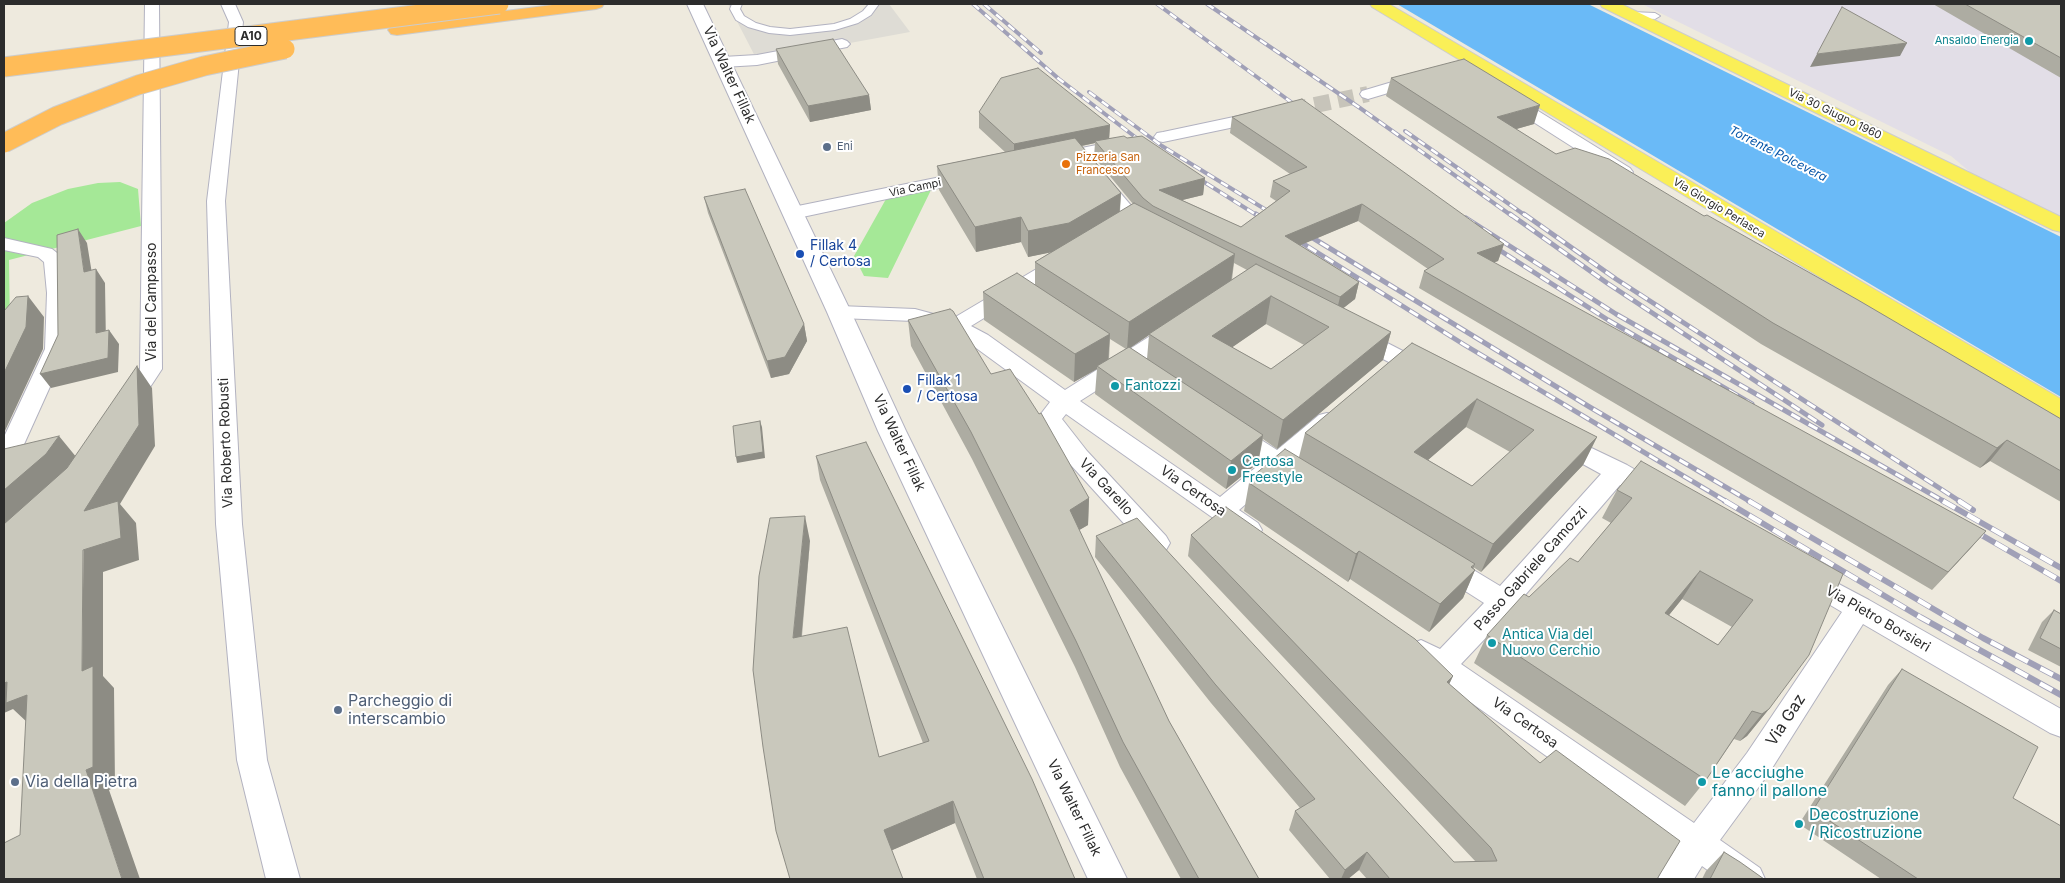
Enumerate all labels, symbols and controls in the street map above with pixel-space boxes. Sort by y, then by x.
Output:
street label: Via Walter Fillak [699,24,759,126]
road number: A10 [235,27,267,46]
place label: Ansaldo Energia [1935,34,2019,48]
marker: Ansaldo Energia [2023,35,2035,47]
street label: Via 30 Giugno 1960 [1786,86,1884,142]
water label: Torrente Polcevera [1727,123,1829,185]
place label: Eni [837,140,853,154]
marker: Eni [821,141,833,153]
place label: Pizzeria San Francesco [1076,151,1140,177]
marker: Pizzeria San Francesco [1060,158,1072,170]
street label: Via Giorgio Perlasca [1671,175,1767,241]
street label: Via Campi [888,176,942,200]
place label: Fillak 4 / Certosa [810,238,871,270]
street label: Via del Campasso [144,242,160,362]
marker: Fillak 4 / Certosa [794,248,806,260]
place label: Fillak 1 / Certosa [917,373,978,406]
street label: Via Roberto Robusti [215,378,237,508]
place label: Fantozzi [1125,378,1181,394]
marker: Fantozzi [1109,380,1121,392]
marker: Fillak 1 / Certosa [901,383,913,395]
street label: Via Walter Fillak [869,392,929,494]
place label: Certosa Freestyle [1242,454,1303,487]
street label: Via Garello [1075,455,1137,519]
street label: Via Certosa [1157,462,1229,520]
marker: Certosa Freestyle [1226,464,1238,476]
street label: Passo Gabriele Camozzi [1471,504,1591,634]
street label: Via Pietro Borsieri [1823,582,1933,656]
place label: Antica Via del Nuovo Cerchio [1502,627,1600,660]
marker: Antica Via del Nuovo Cerchio [1486,637,1498,649]
street label: Via Gaz [1762,690,1810,750]
place label: Parcheggio di interscambio [348,691,452,729]
street label: Via Certosa [1489,694,1561,752]
marker: Parcheggio di interscambio [332,704,344,716]
street label: Via Walter Fillak [1043,757,1105,859]
place label: Le acciughe fanno il pallone [1712,763,1827,801]
place label: Via della Pietra [25,772,137,792]
marker: Via della Pietra [9,776,21,788]
marker: Le acciughe fanno il pallone [1696,776,1708,788]
place label: Decostruzione / Ricostruzione [1809,805,1922,843]
marker: Decostruzione / Ricostruzione [1793,818,1805,830]

